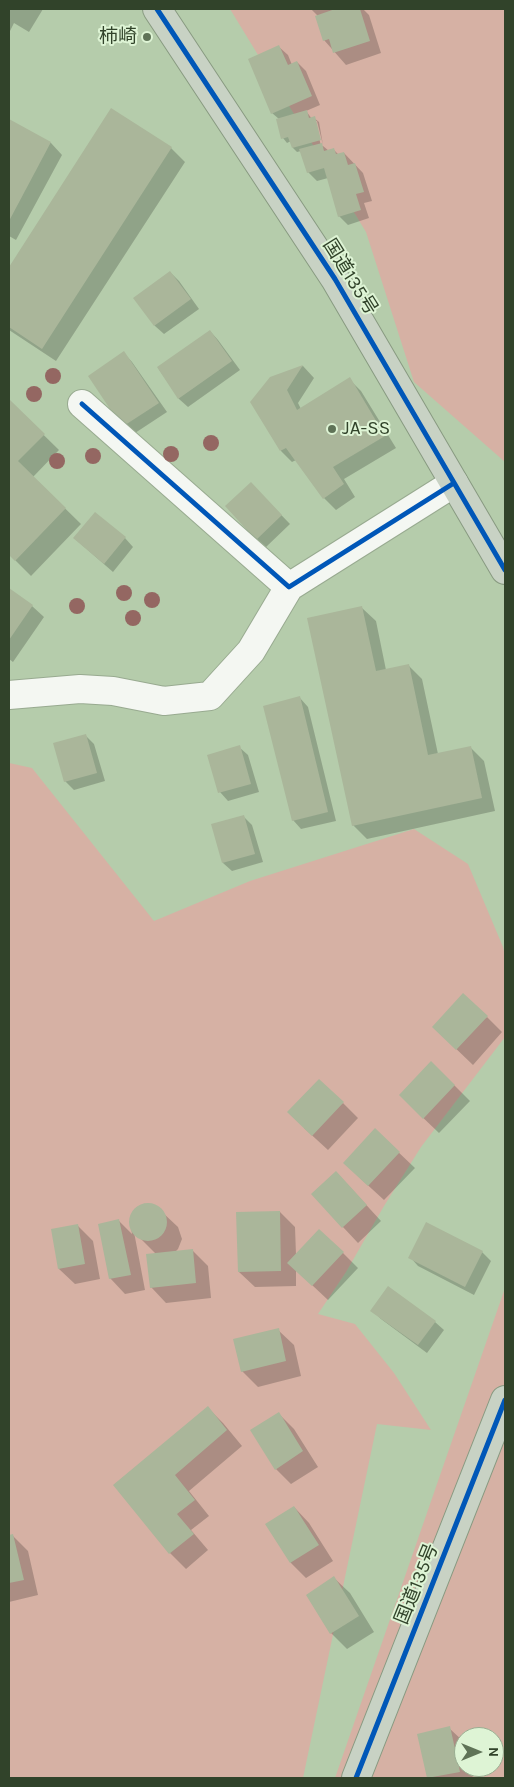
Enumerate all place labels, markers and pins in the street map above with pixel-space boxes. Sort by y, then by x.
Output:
place label: 柿崎 [99,26,137,48]
marker: 柿崎 [141,31,153,43]
place label: JA-SS [342,418,390,440]
marker: JA-SS [326,423,338,435]

